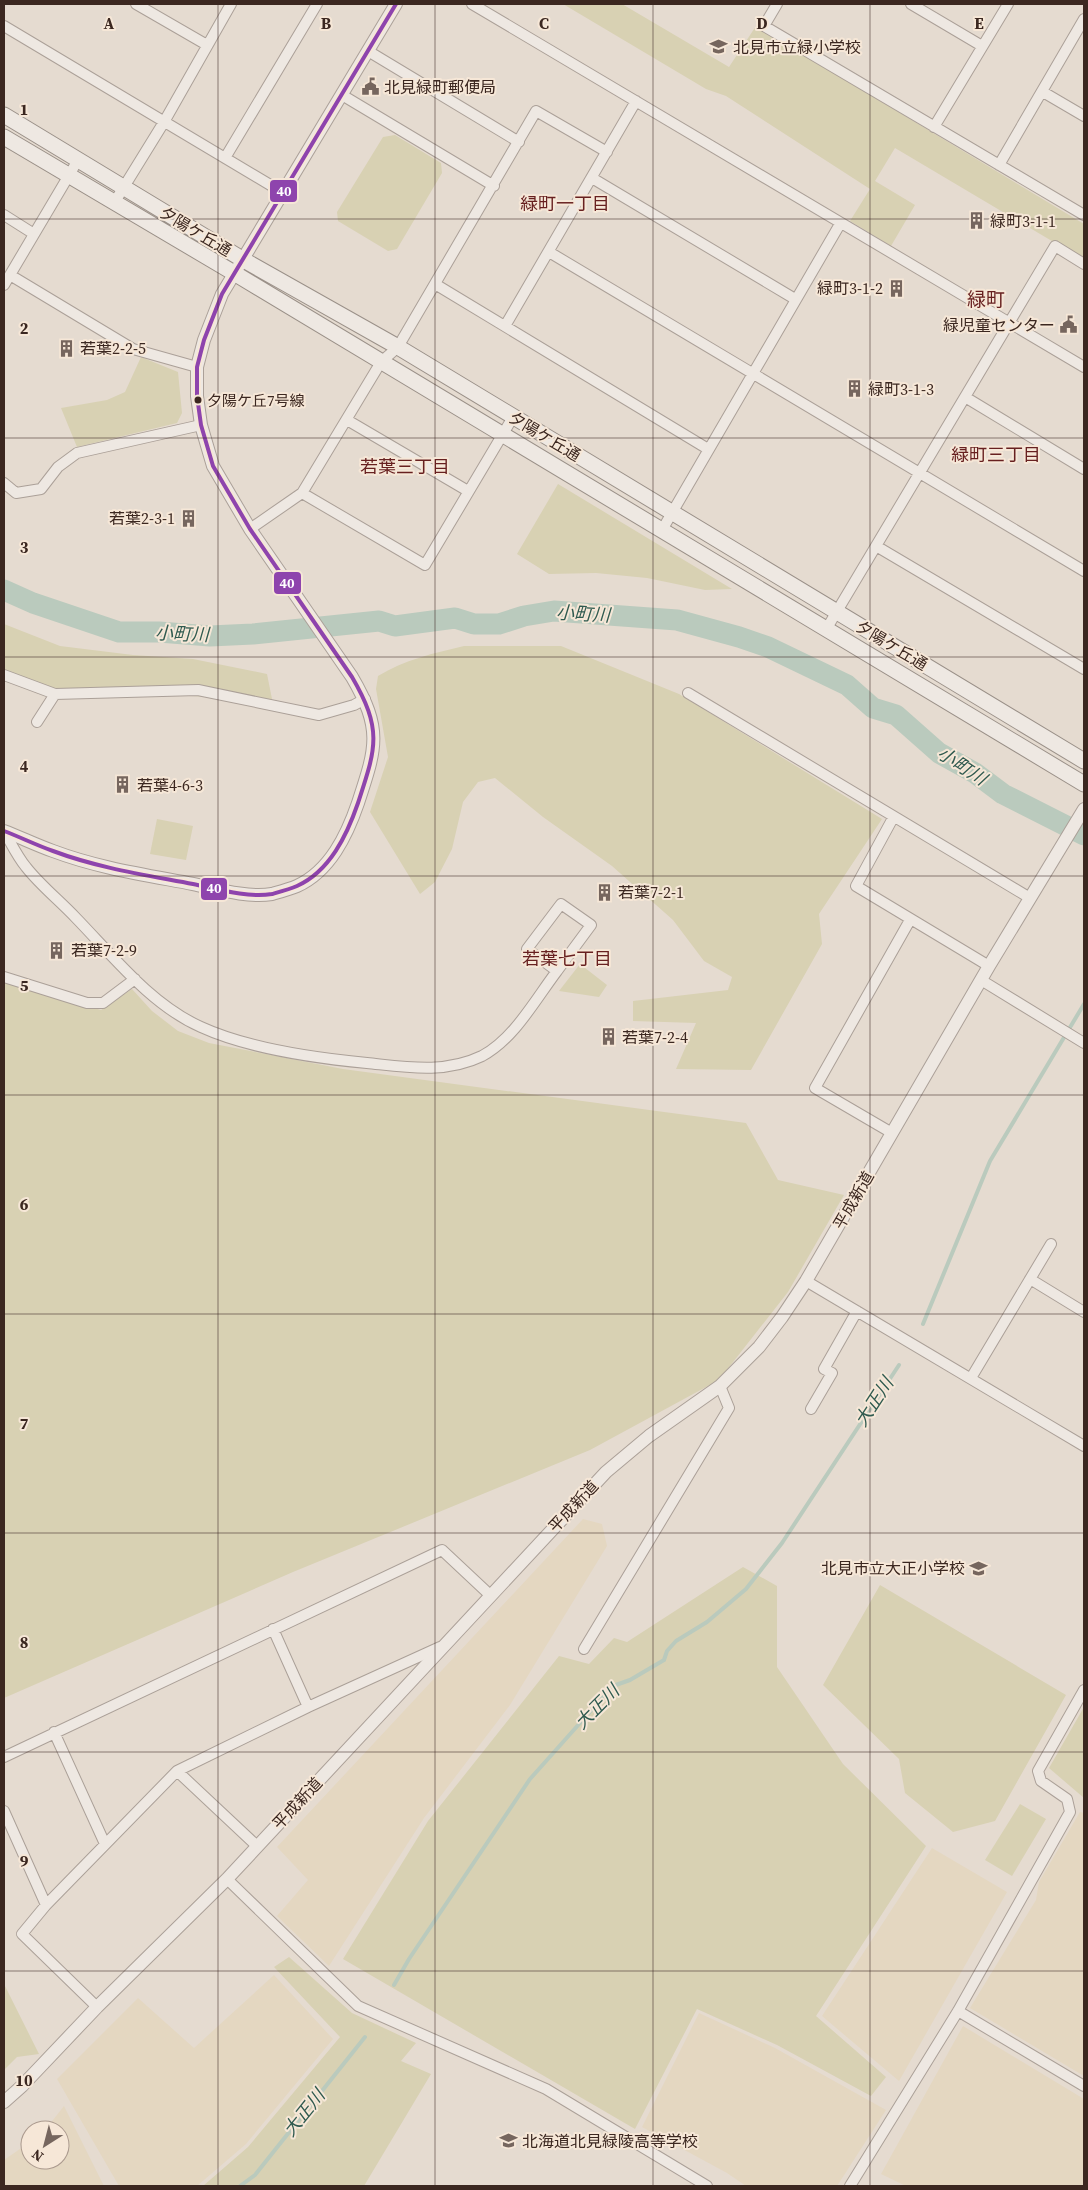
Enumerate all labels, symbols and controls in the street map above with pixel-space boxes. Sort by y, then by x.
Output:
text: A [104,12,115,34]
text: B [321,12,332,34]
text: C [539,12,549,34]
text: D [756,12,768,34]
text: E [974,12,984,34]
place label: 北見市立緑小学校 [733,36,861,58]
school or university icon: 北見市立緑小学校 [709,37,729,57]
place label: 北見緑町郵便局 [384,76,496,98]
public building icon: 北見緑町郵便局 [360,77,380,97]
text: 1 [20,98,28,120]
line badge: 40 [269,179,298,203]
text: 40 [276,181,292,201]
district label: 緑町一丁目 [520,191,610,216]
street label: 夕陽ケ丘通 [156,201,236,261]
place label: 緑町3-1-1 [990,210,1056,232]
building icon: 緑町3-1-1 [966,211,986,231]
place label: 緑町3-1-2 [817,277,883,299]
building icon: 緑町3-1-2 [887,278,907,298]
district label: 緑町 [967,286,1005,312]
place label: 緑児童センター [943,314,1055,336]
public building icon: 緑児童センター [1059,315,1079,335]
text: 2 [20,317,29,339]
place label: 若葉2-2-5 [80,337,146,359]
building icon: 若葉2-2-5 [56,338,76,358]
place label: 緑町3-1-3 [868,378,934,400]
building icon: 緑町3-1-3 [844,379,864,399]
place label: 夕陽ケ丘7号線 [207,390,305,411]
marker: 夕陽ケ丘7号線 [193,395,203,405]
street label: 夕陽ケ丘通 [505,406,585,466]
district label: 緑町三丁目 [951,442,1041,467]
district label: 若葉三丁目 [360,454,450,479]
place label: 若葉2-3-1 [109,507,175,529]
building icon: 若葉2-3-1 [179,508,199,528]
text: 3 [20,536,29,558]
line badge: 40 [273,571,302,595]
text: 40 [279,573,295,593]
water label: 小町川 [555,600,613,628]
street label: 夕陽ケ丘通 [852,615,932,675]
water label: 小町川 [155,620,211,647]
water label: 小町川 [933,740,993,792]
text: 4 [20,755,29,777]
place label: 若葉4-6-3 [137,774,203,796]
building icon: 若葉4-6-3 [113,775,133,795]
line badge: 40 [200,877,228,901]
text: 40 [206,878,222,898]
place label: 若葉7-2-1 [618,881,684,903]
building icon: 若葉7-2-1 [594,882,614,902]
place label: 若葉7-2-9 [71,939,137,961]
building icon: 若葉7-2-9 [47,940,67,960]
district label: 若葉七丁目 [522,946,612,971]
text: 5 [20,974,29,996]
place label: 若葉7-2-4 [622,1026,688,1048]
building icon: 若葉7-2-4 [598,1027,618,1047]
street label: 平成新道 [827,1167,879,1233]
text: 6 [20,1193,29,1215]
water label: 大正川 [848,1371,900,1431]
text: 7 [20,1412,29,1434]
street label: 平成新道 [543,1475,603,1537]
place label: 北見市立大正小学校 [821,1557,965,1579]
school or university icon: 北見市立大正小学校 [969,1558,989,1578]
text: 8 [20,1631,28,1653]
water label: 大正川 [569,1677,626,1735]
street label: 平成新道 [267,1772,327,1834]
text: 9 [20,1850,29,1872]
text: 10 [15,2069,33,2091]
water label: 大正川 [277,2082,332,2142]
north arrow [20,2120,70,2170]
place label: 北海道北見緑陵高等学校 [522,2130,698,2152]
school or university icon: 北海道北見緑陵高等学校 [498,2131,518,2151]
text: N [27,2144,47,2167]

